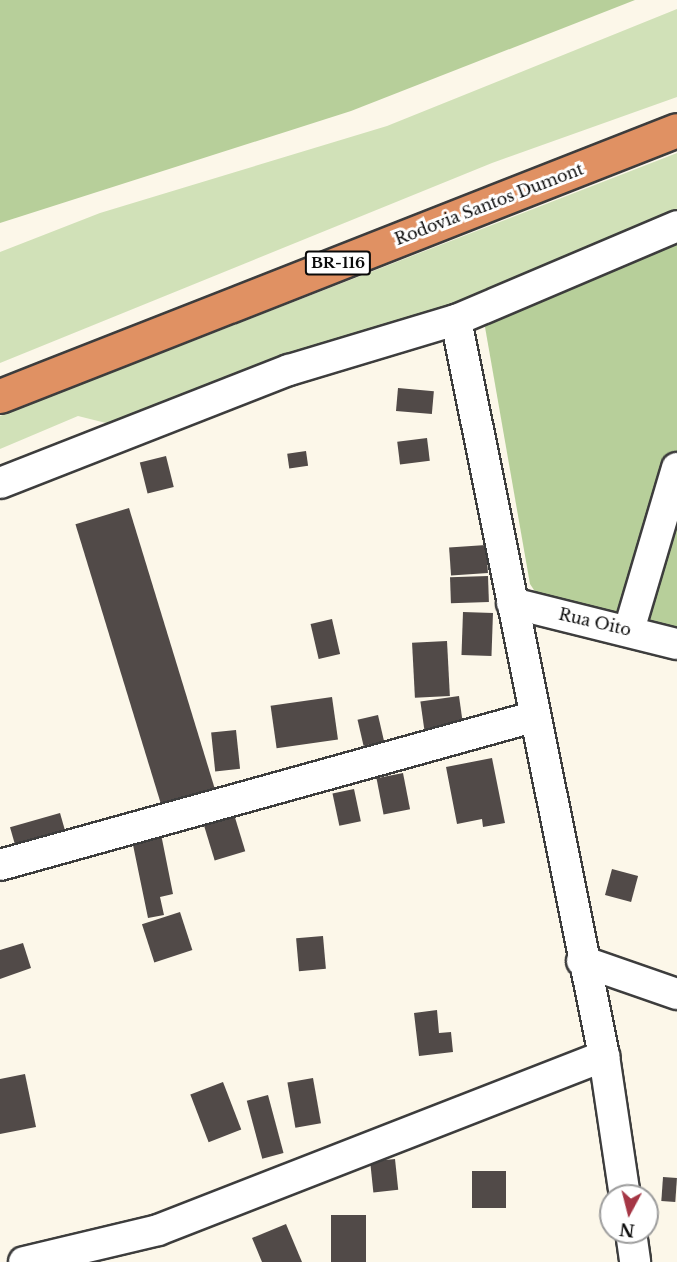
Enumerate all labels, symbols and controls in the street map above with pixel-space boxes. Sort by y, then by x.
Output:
street label: Rodovia Santos Dumont [392,159,586,249]
road number: BR-116 [304,251,372,275]
street label: Rua Oito [557,604,633,640]
north arrow [599,1184,659,1244]
text: N [618,1219,636,1241]

